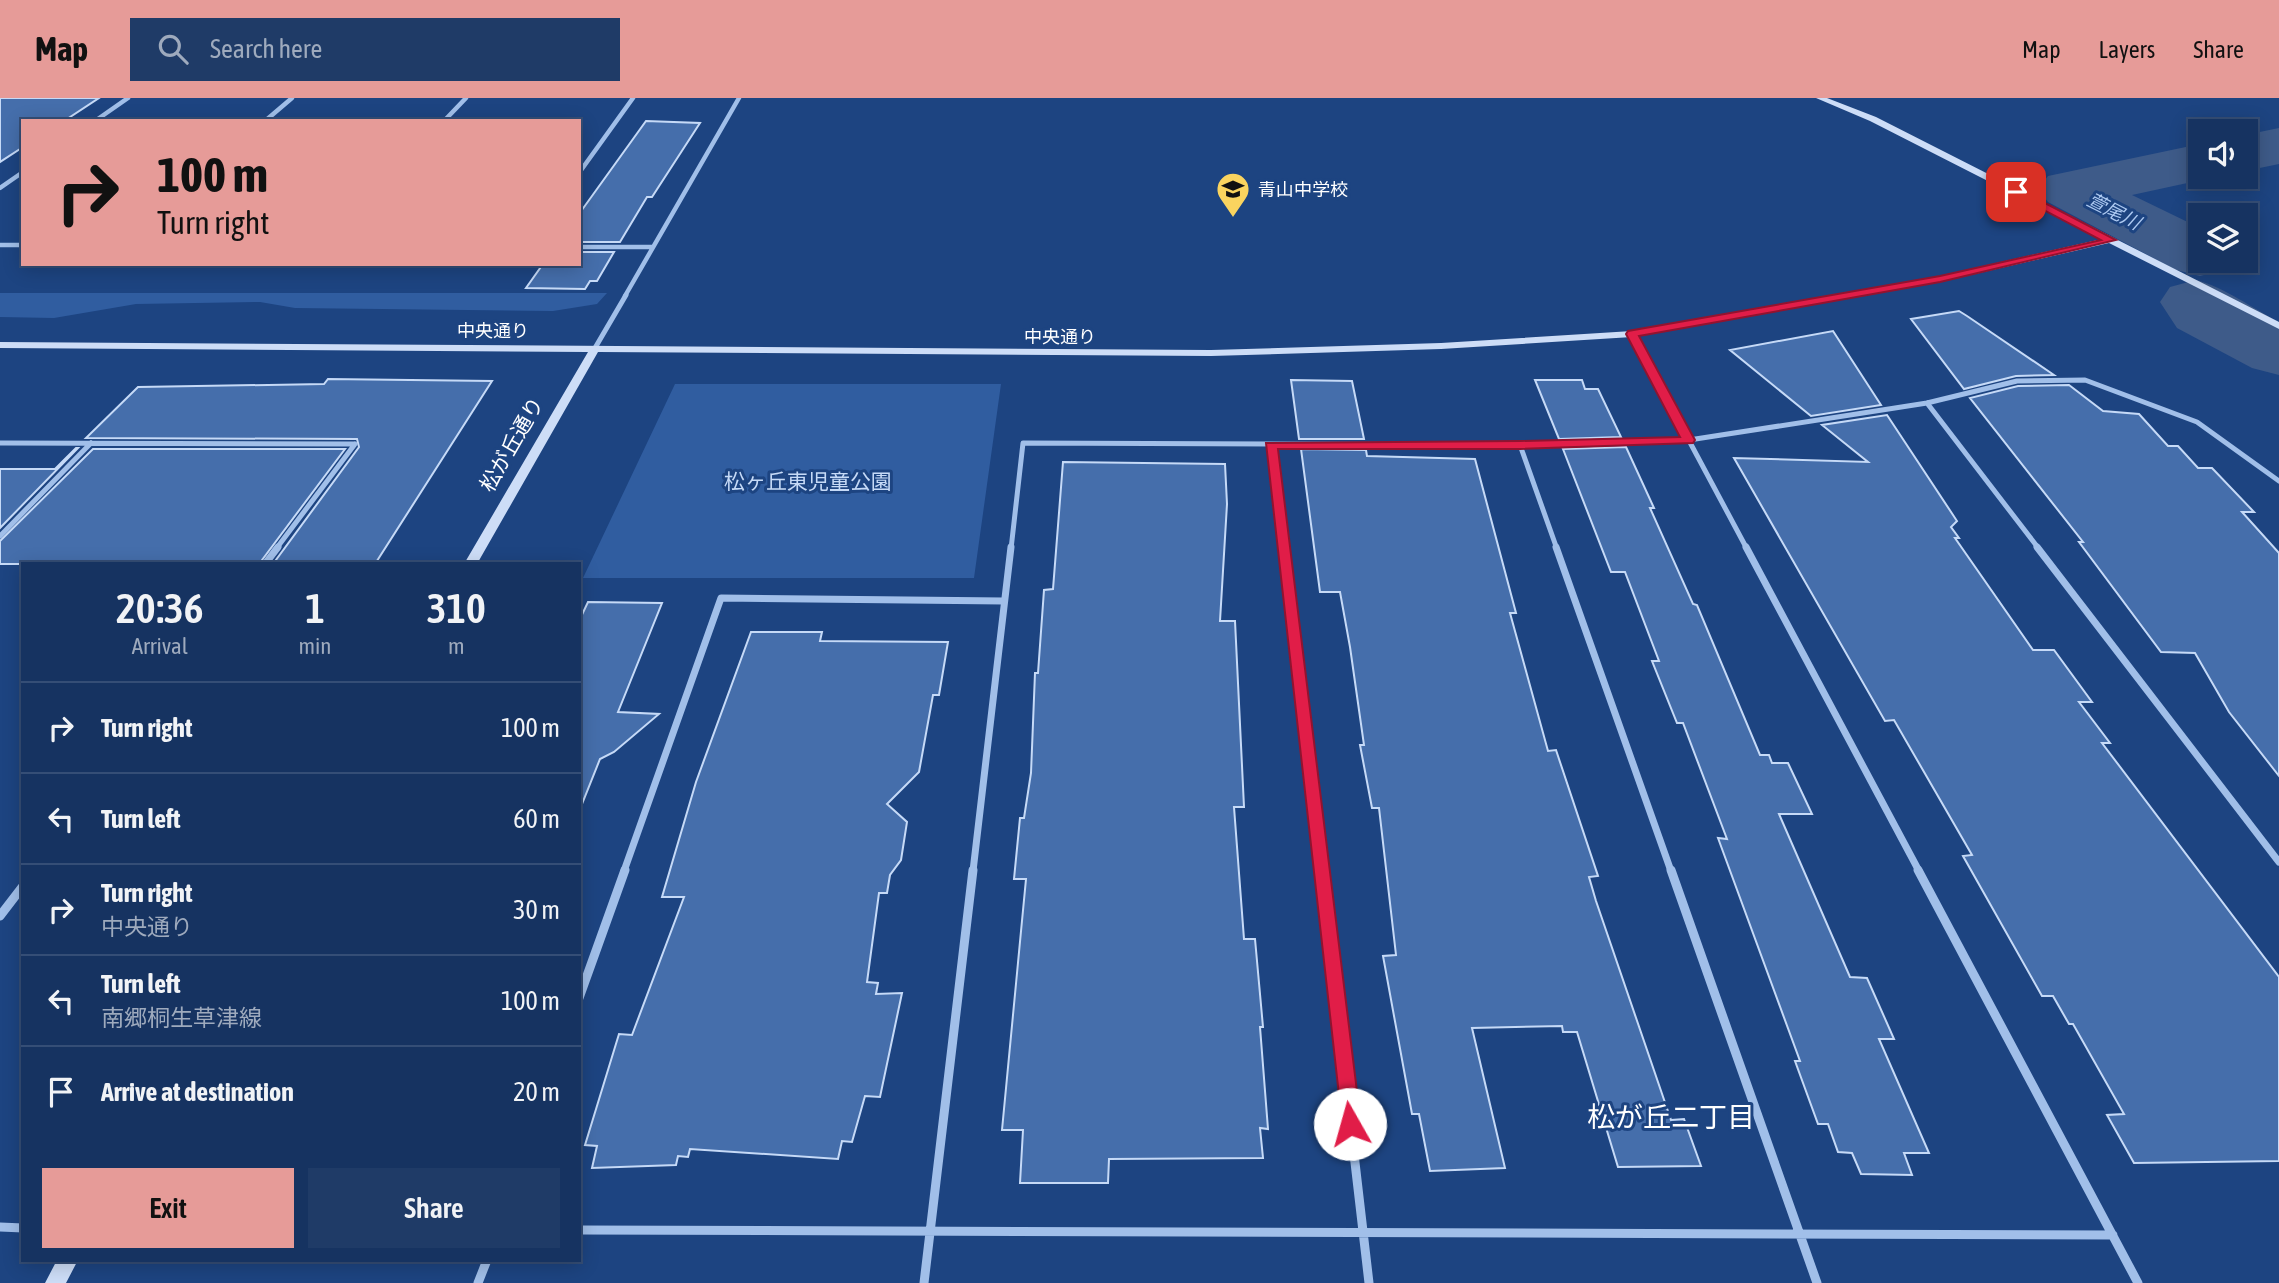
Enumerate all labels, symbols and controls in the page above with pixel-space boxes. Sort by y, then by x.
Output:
search box [130,18,620,81]
text: Map [35,30,88,68]
icon: search [154,30,192,68]
text: Search here [210,34,322,64]
text: Map [2022,36,2061,63]
text: Layers [2099,36,2155,63]
text: Share [2193,36,2244,63]
map controls [2188,119,2258,273]
button: sound [2188,119,2258,189]
text: 100 m [157,146,268,202]
icon: right [42,147,133,238]
pin [1986,162,2046,222]
school or university icon: 青山中学校 [1214,170,1252,219]
icon: arrive [1997,173,2035,211]
place label: 青山中学校 [1258,179,1348,200]
water label: 萱尾川 [2084,188,2146,235]
button: layers [2188,203,2258,273]
text: Turn right [157,204,270,241]
street label: 中央通り [457,320,529,341]
street label: 中央通り [1024,326,1096,347]
street label: 松が丘通り [474,393,548,495]
park label: 松ヶ丘東児童公園 [724,469,892,493]
text: 20:36 [116,584,203,632]
text: 1 [305,584,325,632]
text: 310 [427,584,486,632]
text: Arrival [132,633,188,659]
text: min [299,633,332,659]
text: m [448,633,465,659]
icon: right [42,709,80,747]
text: Turn right [101,713,192,743]
text: 100 m [501,713,560,743]
icon: left [42,800,80,838]
text: Turn left [101,804,181,834]
text: 60 m [513,804,560,834]
text: Turn right [101,878,192,908]
icon: right [42,891,80,929]
text: 30 m [513,895,560,925]
text: 中央通り [101,914,193,940]
text: Turn left [101,969,181,999]
icon: left [42,982,80,1020]
text: 100 m [501,986,560,1016]
text: 南郷桐生草津線 [101,1005,262,1031]
icon: arrive [42,1073,80,1111]
text: Arrive at destination [101,1077,294,1107]
text: 20 m [513,1077,560,1107]
position arrow [1313,1087,1387,1161]
district label: 松が丘二丁目 [1587,1101,1755,1133]
button: Exit [42,1168,294,1248]
button: Share [308,1168,560,1248]

